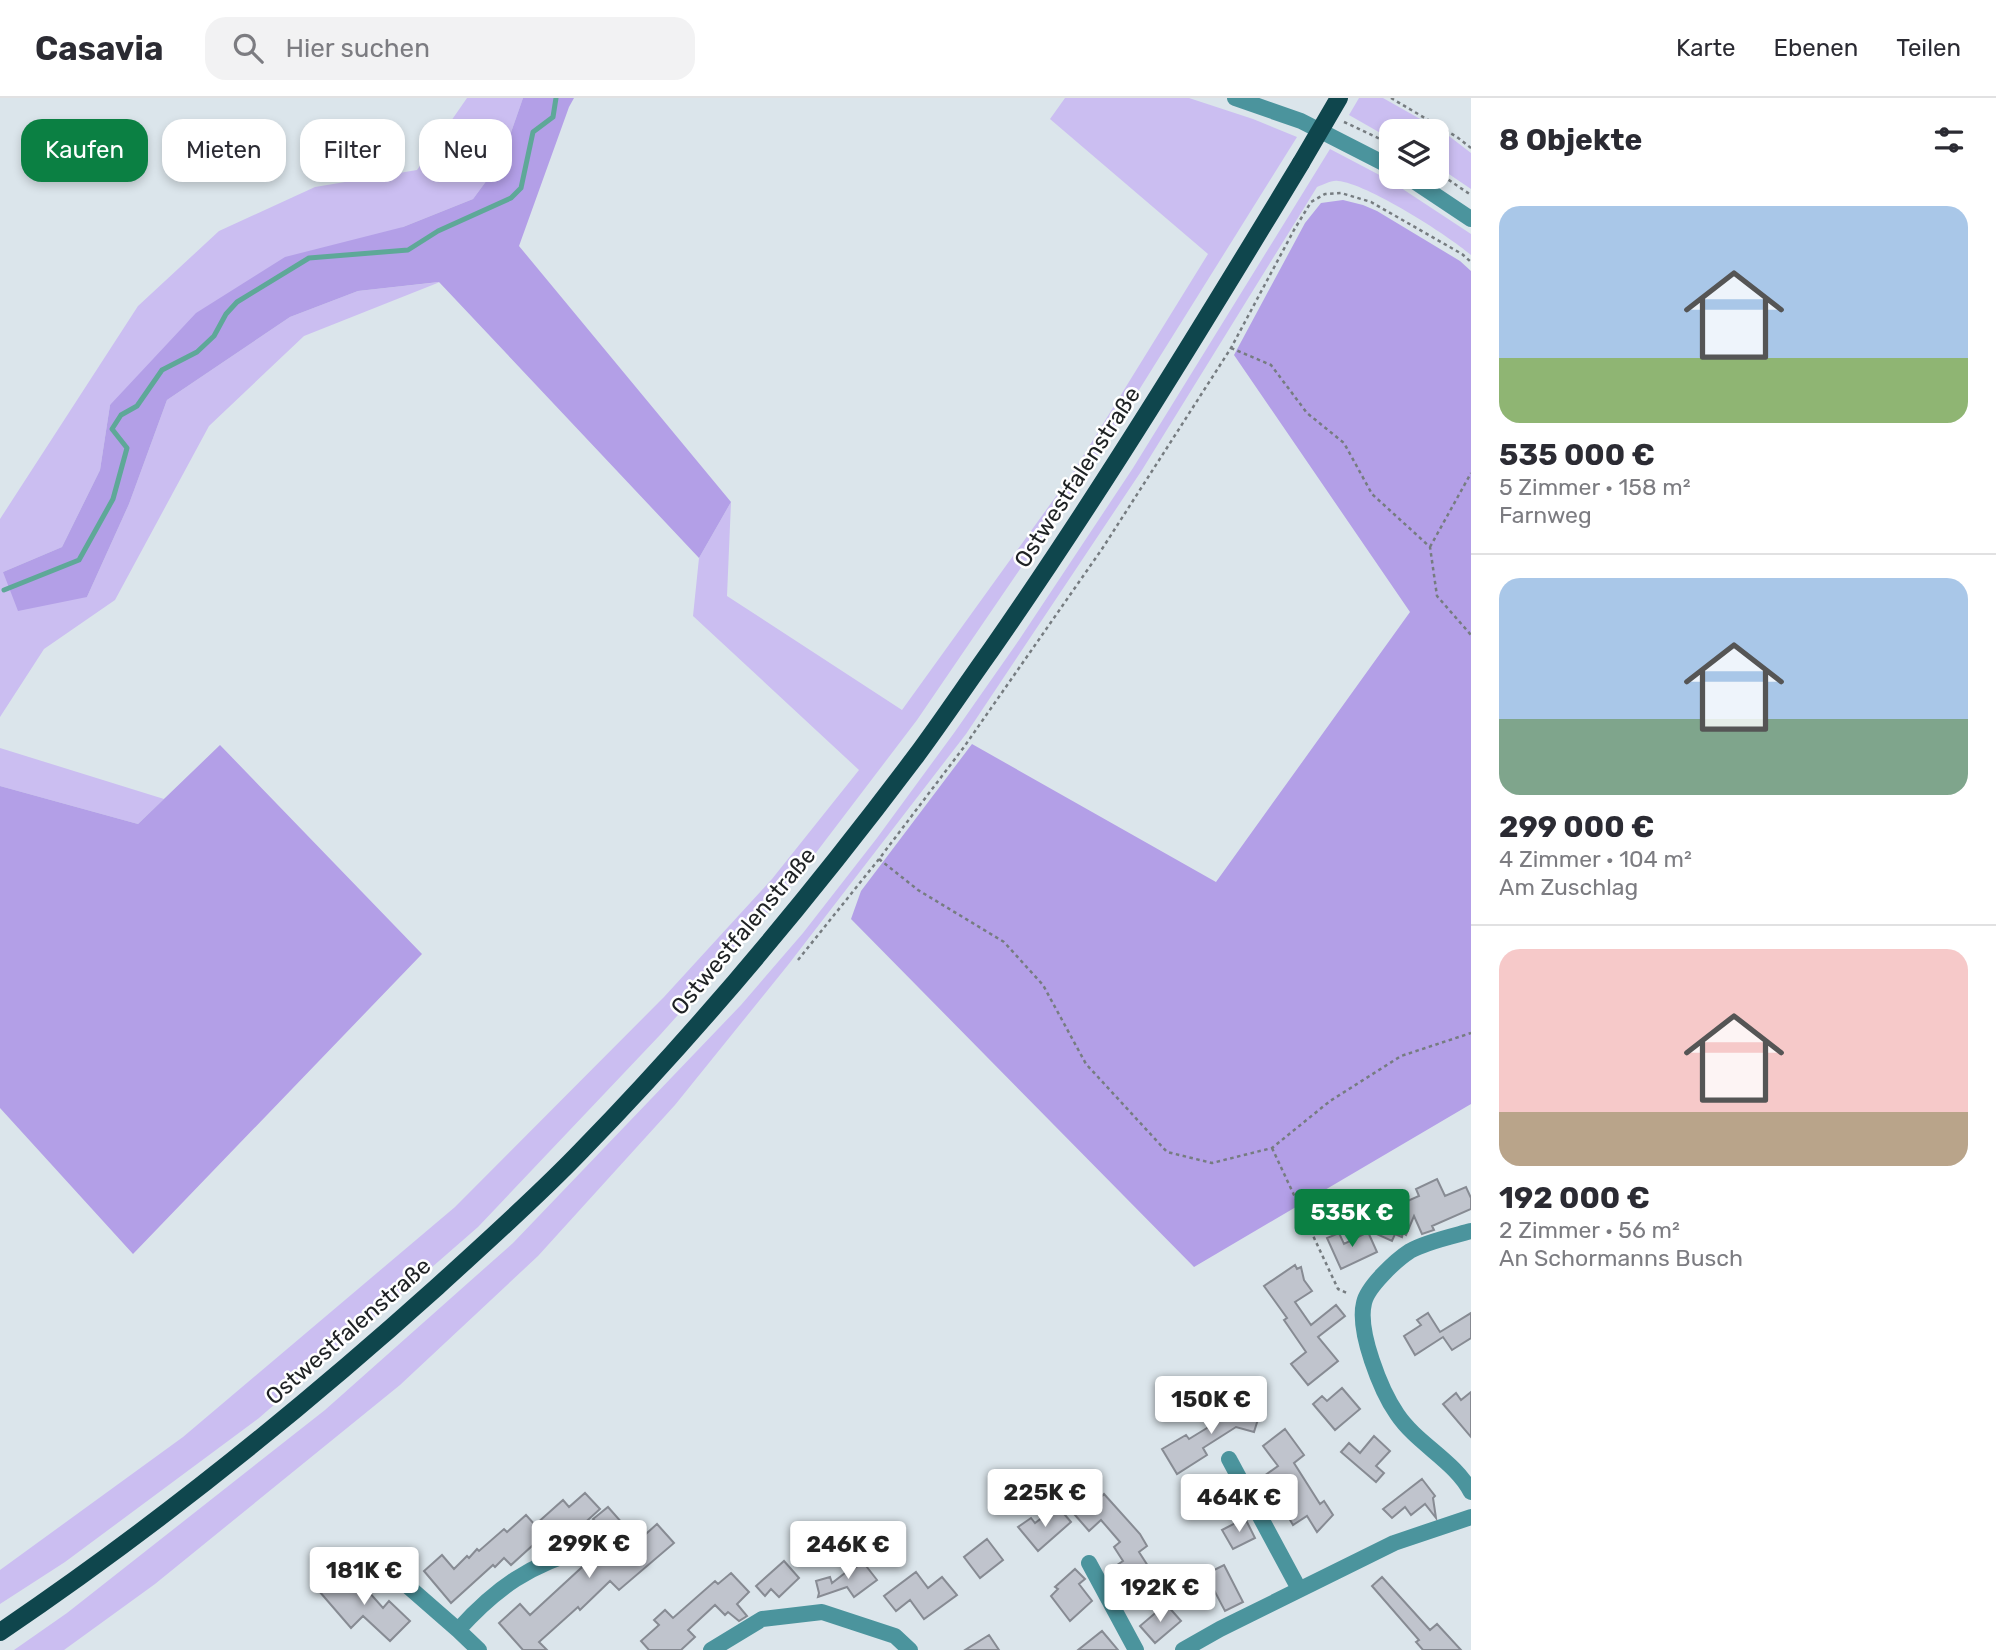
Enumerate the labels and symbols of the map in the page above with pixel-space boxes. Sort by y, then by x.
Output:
street label: Ostwestfalenstraße [1008,381,1146,573]
street label: Ostwestfalenstraße [665,842,821,1020]
pin: 535K € [1295,1190,1409,1249]
street label: Ostwestfalenstraße [260,1251,436,1411]
pin: 150K € [1154,1376,1268,1436]
pin: 225K € [988,1470,1102,1529]
pin: 464K € [1182,1474,1296,1534]
pin: 299K € [532,1520,646,1580]
pin: 246K € [791,1522,905,1581]
pin: 181K € [307,1548,421,1607]
pin: 192K € [1103,1564,1217,1624]

